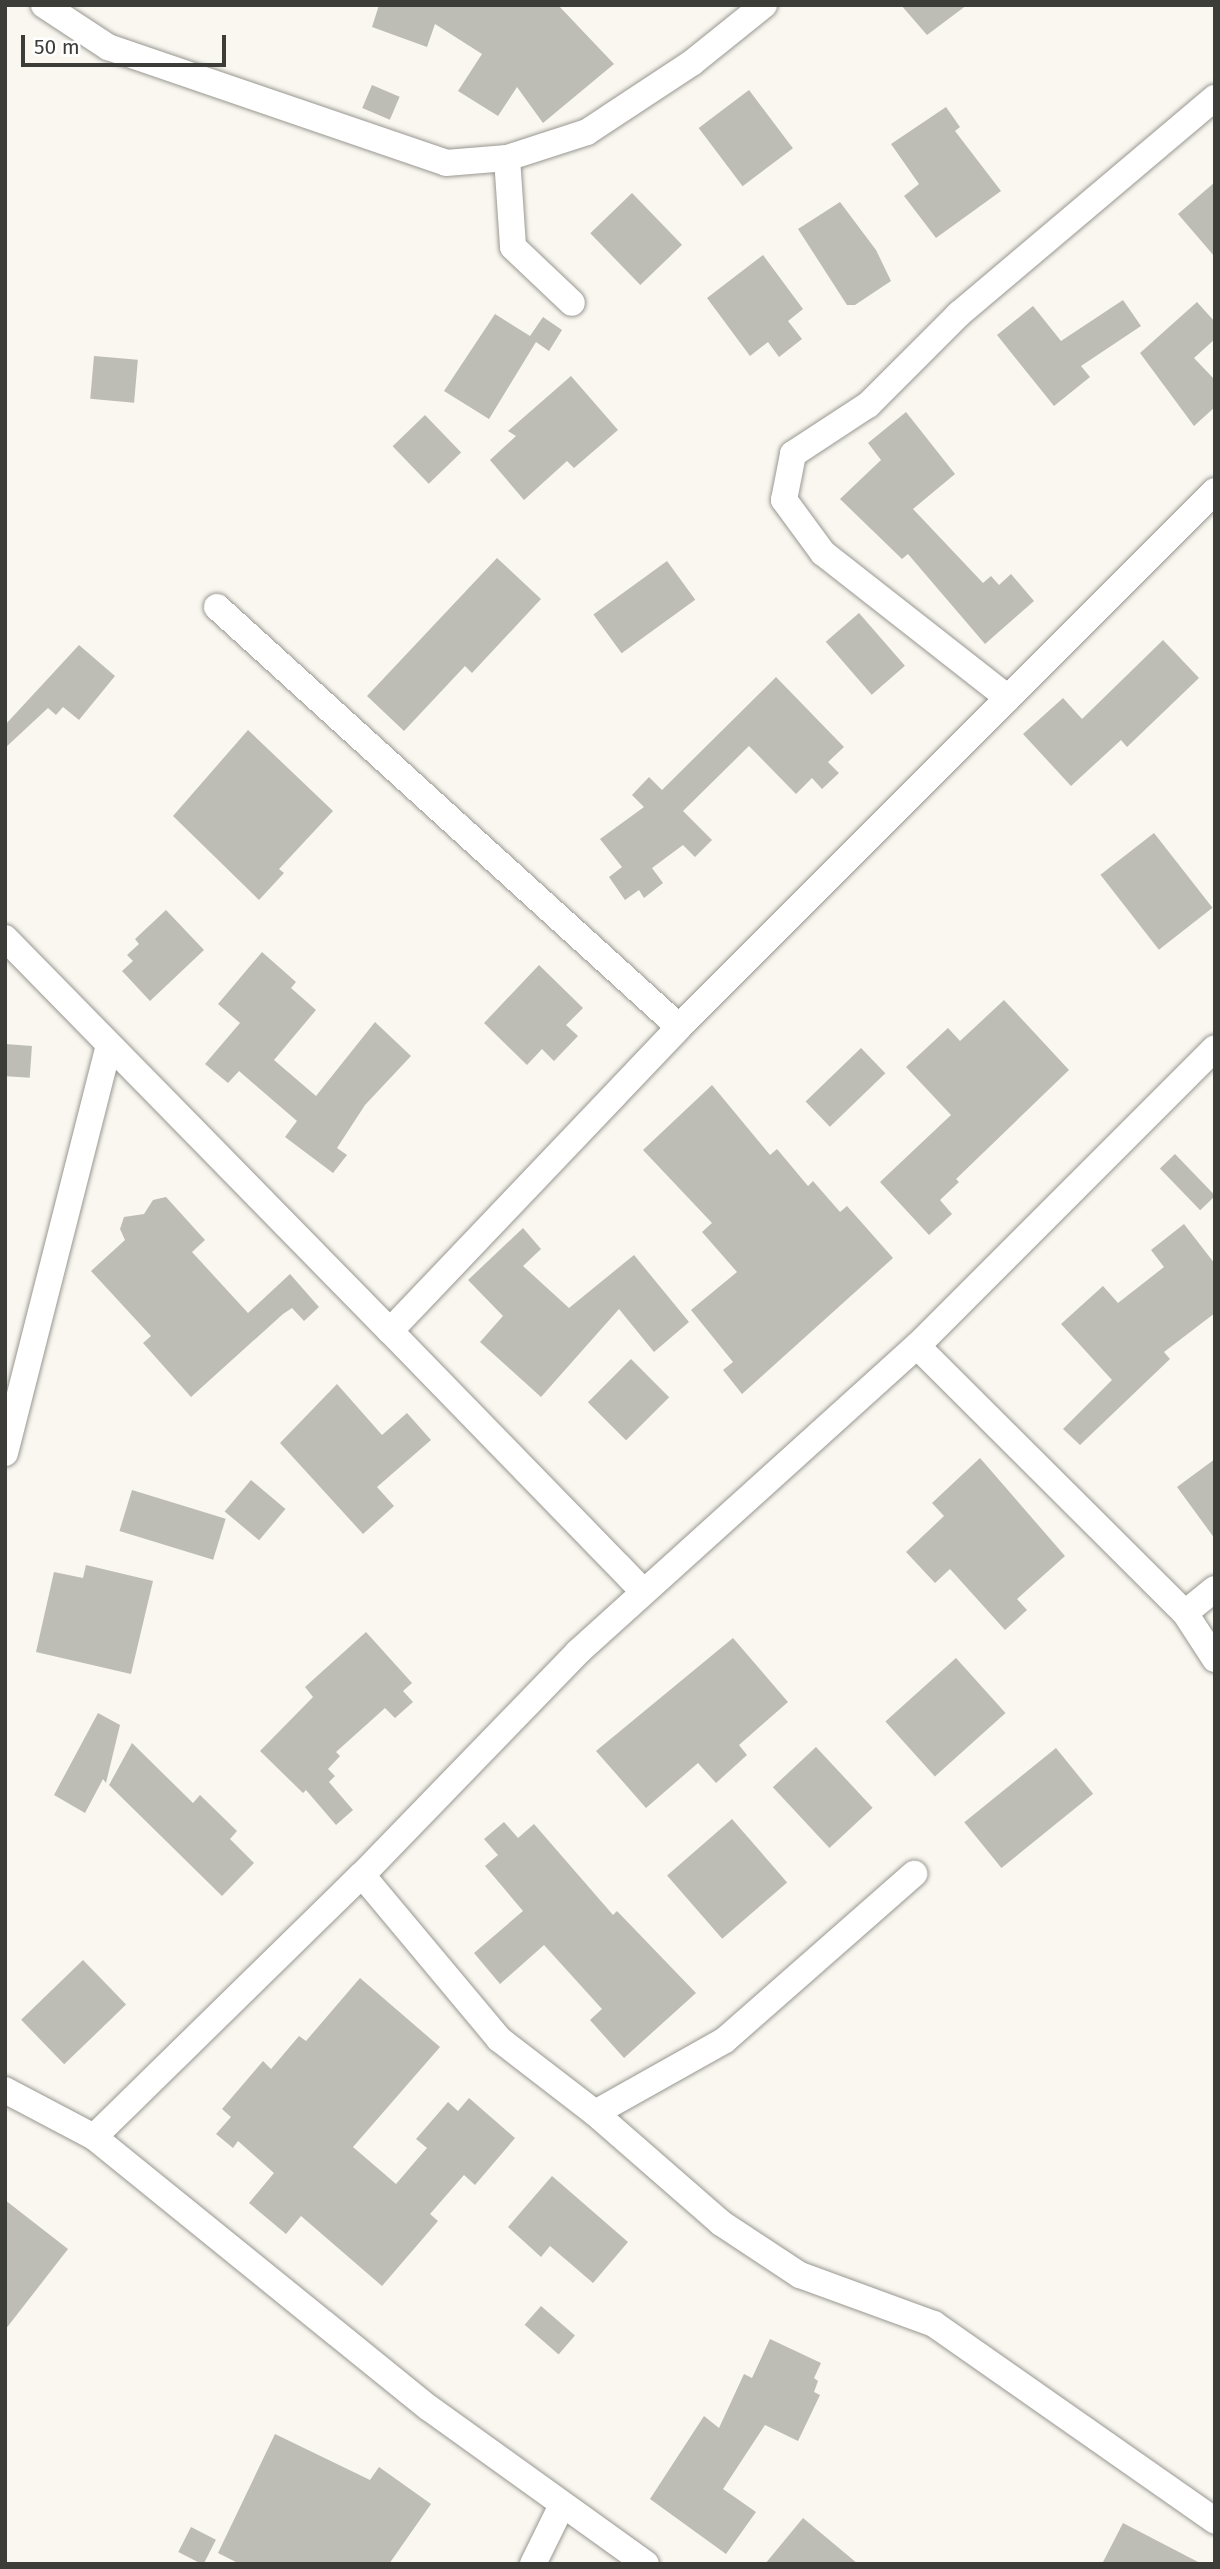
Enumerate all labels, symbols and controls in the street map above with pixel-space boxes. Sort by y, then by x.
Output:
scale bar [24,21,229,65]
text: 50 m [34,34,80,60]

